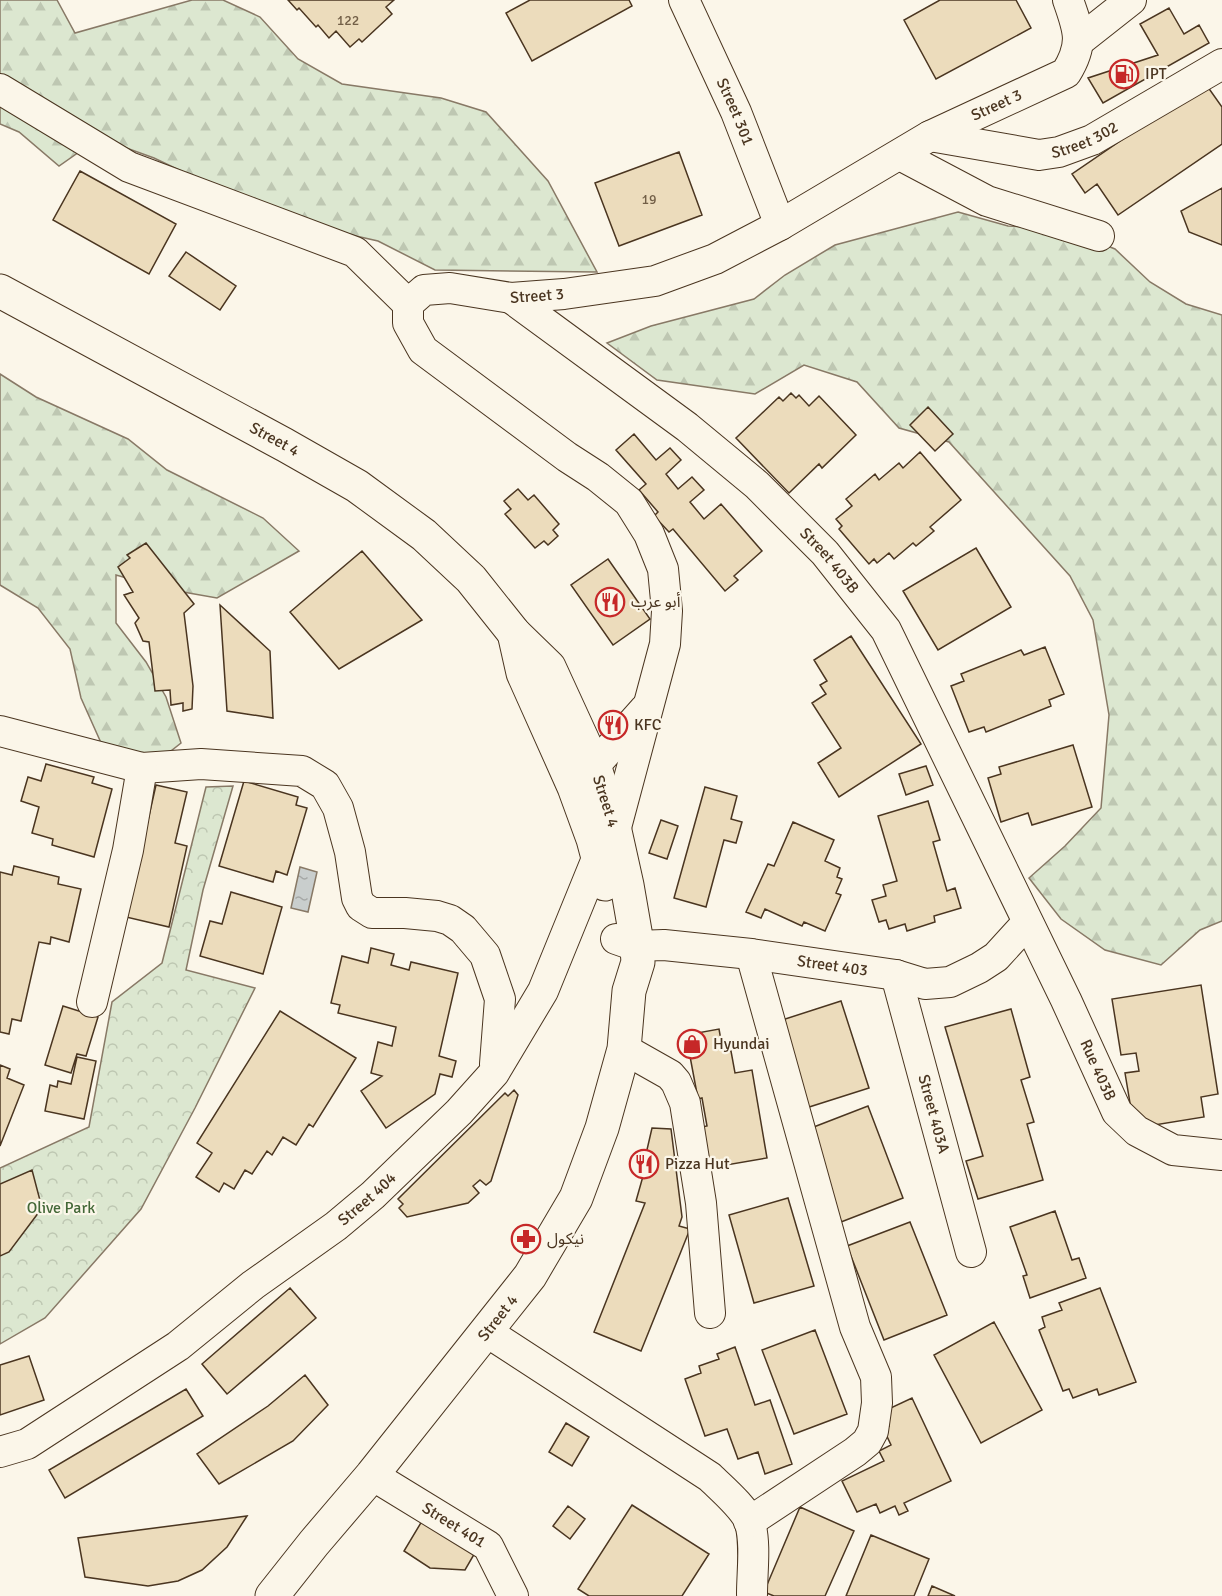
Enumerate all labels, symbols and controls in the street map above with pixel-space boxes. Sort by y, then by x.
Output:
house number: 122 [337,12,359,29]
fuel station icon: IPT [1108,58,1140,90]
place label: IPT [1145,64,1167,84]
street label: Street 301 [712,75,758,148]
street label: Street 3 [968,85,1025,126]
street label: Street 302 [1050,117,1122,163]
house number: 19 [641,191,657,208]
street label: Street 3 [509,284,565,308]
street label: Street 4 [246,418,303,461]
street label: Street 403B [795,523,863,598]
restaurant icon: أبو عرب [594,586,626,618]
place label: أبو عرب [631,592,680,612]
restaurant icon: KFC [597,709,629,741]
place label: KFC [634,715,662,735]
street label: Street 4 [588,773,623,830]
street label: Street 403 [796,951,869,981]
shop icon: Hyundai [676,1028,708,1060]
place label: Hyundai [713,1034,770,1054]
street label: Rue 403B [1075,1036,1121,1104]
street label: Street 403A [913,1072,954,1156]
restaurant icon: Pizza Hut [628,1148,660,1180]
place label: Pizza Hut [665,1154,730,1174]
street label: Street 404 [334,1168,401,1230]
park label: Olive Park [27,1198,95,1218]
pharmacy icon: نيكول [510,1223,542,1255]
place label: نيكول [547,1229,584,1249]
street label: Street 4 [474,1290,523,1345]
street label: Street 401 [418,1498,489,1552]

